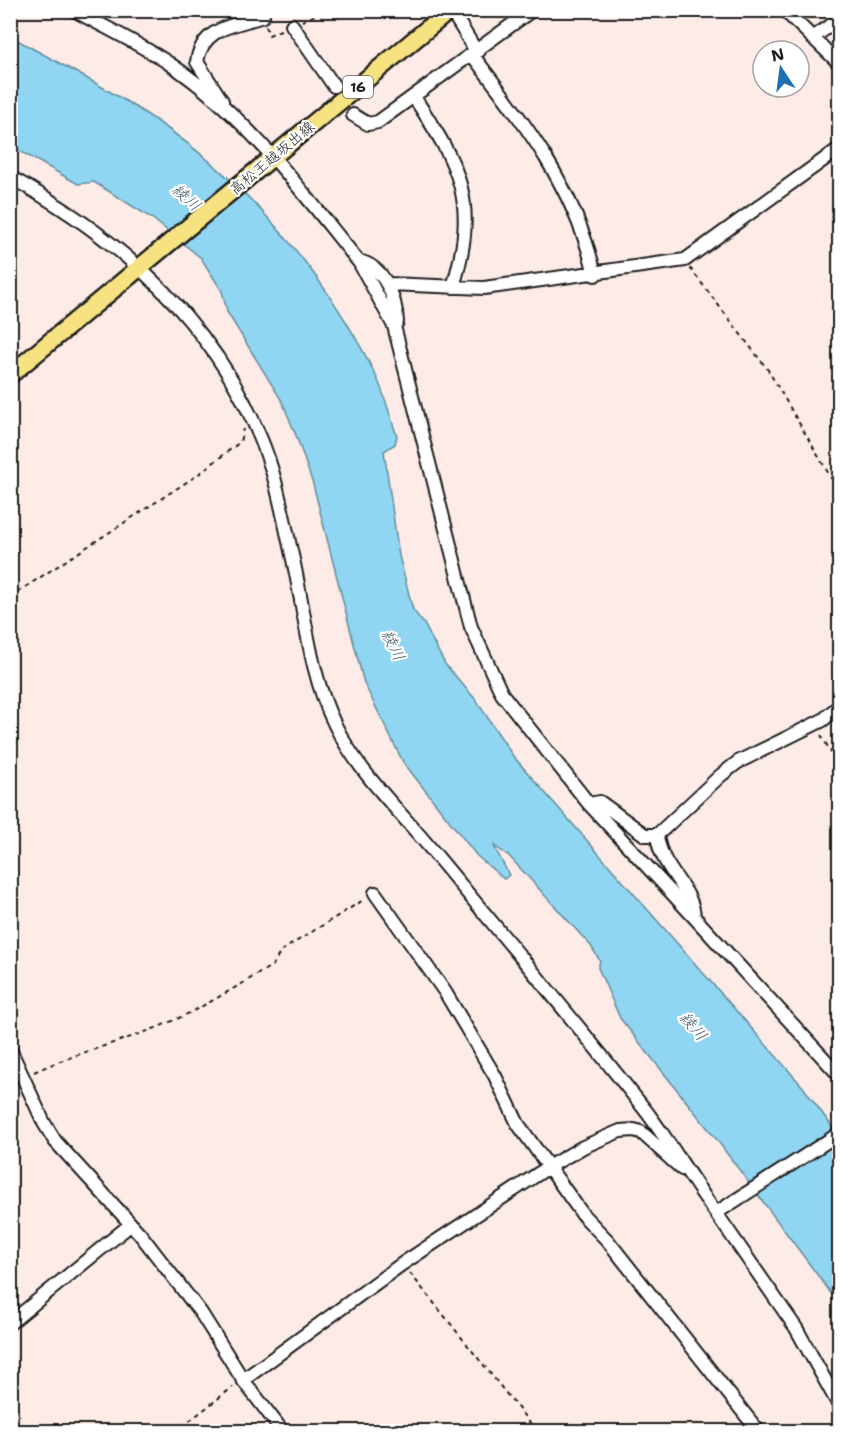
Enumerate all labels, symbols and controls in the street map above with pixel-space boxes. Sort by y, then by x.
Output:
north arrow [751,39,811,99]
text: N [769,43,786,67]
road number: 16 [343,76,373,98]
street label: 高松王越坂出線 [225,117,319,199]
water label: 綾川 [168,179,206,216]
water label: 綾川 [377,626,410,664]
water label: 綾川 [675,1007,712,1045]

